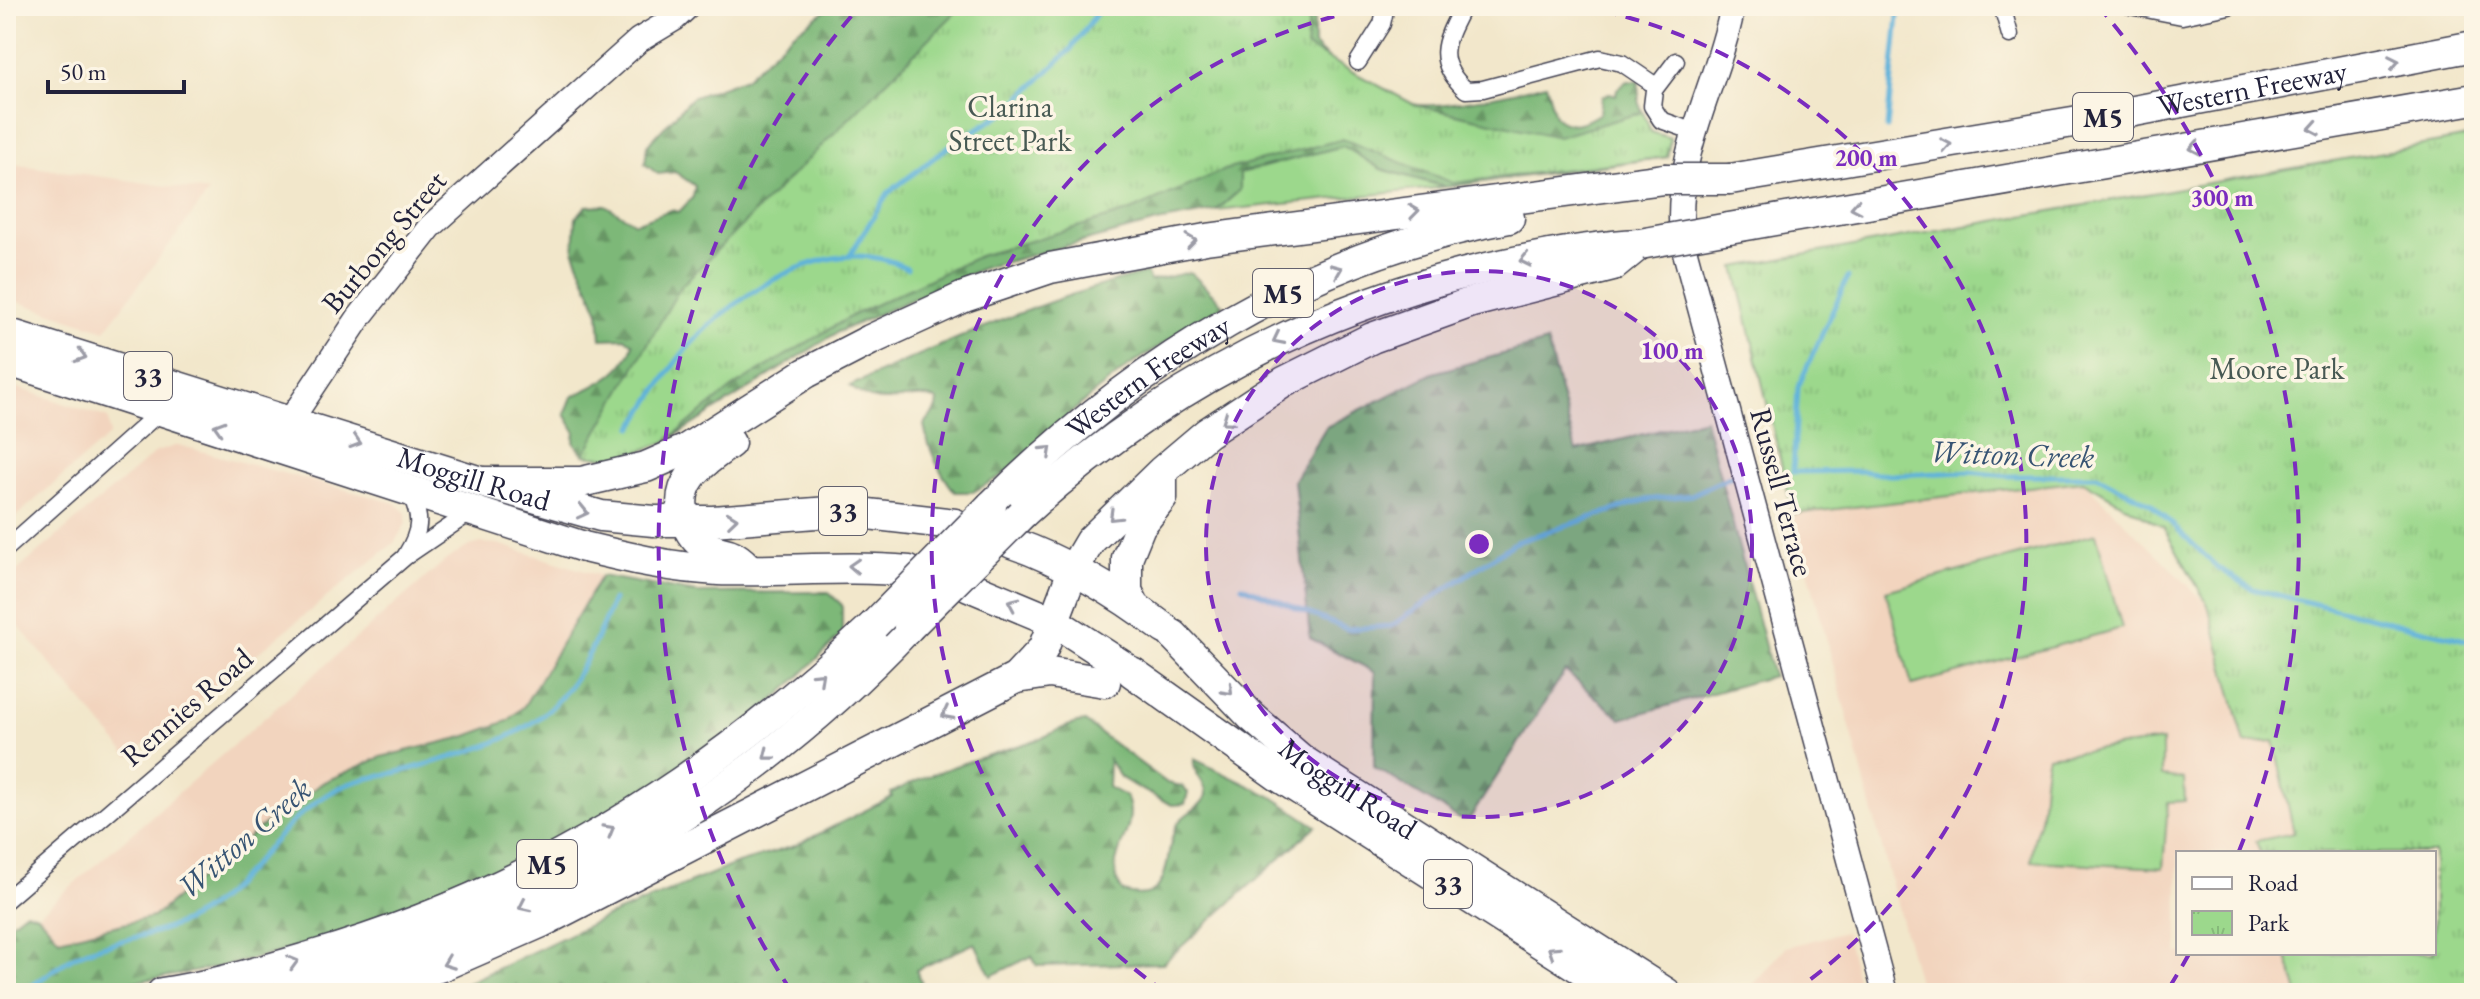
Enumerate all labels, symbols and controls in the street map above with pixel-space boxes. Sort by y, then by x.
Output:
scale bar [48,44,184,94]
street label: Western Freeway [2154,51,2351,125]
one-way arrow [2387,54,2401,71]
text: 50 m [60,56,107,87]
park label: Clarina Street Park [948,87,1072,160]
road number: M5 [2073,93,2133,141]
one-way arrow [2308,118,2321,135]
one-way arrow [1939,137,1952,154]
one-way arrow [2188,139,2201,156]
text: 200 m [1834,142,1898,173]
street label: Burbong Street [313,162,455,321]
text: 300 m [2190,182,2254,213]
one-way arrow [1849,198,1863,215]
one-way arrow [1407,203,1421,220]
one-way arrow [1185,233,1198,250]
one-way arrow [1519,251,1533,268]
one-way arrow [1329,263,1343,279]
road number: M5 [1253,269,1313,317]
street label: Western Freeway [1058,305,1238,448]
one-way arrow [1272,329,1287,344]
text: 100 m [1640,335,1704,366]
one-way arrow [73,347,87,363]
park label: Moore Park [2210,349,2345,388]
road number: 33 [124,352,172,400]
street label: Russell Terrace [1741,403,1824,580]
one-way arrow [1221,410,1235,425]
one-way arrow [213,420,226,436]
water label: Witton Creek [1929,430,2096,478]
one-way arrow [349,432,363,448]
street label: Moggill Road [392,437,556,520]
one-way arrow [1038,446,1052,461]
road number: 33 [819,487,867,535]
one-way arrow [576,502,589,519]
one-way arrow [1109,507,1123,522]
one-way arrow [726,511,739,528]
centre of rings [1465,530,1493,558]
one-way arrow [847,558,860,575]
one-way arrow [1007,596,1021,612]
street label: Rennies Road [113,638,261,775]
one-way arrow [809,672,824,686]
one-way arrow [1219,681,1233,696]
one-way arrow [941,705,955,720]
street label: Moggill Road [1271,729,1425,848]
one-way arrow [762,745,777,759]
water label: Witton Creek [168,768,320,908]
one-way arrow [600,824,615,840]
road number: M5 [517,840,577,888]
legend [2176,851,2436,955]
road number: 33 [1424,860,1472,908]
text: Road [2248,867,2299,898]
one-way arrow [518,896,532,912]
text: Park [2248,907,2290,938]
one-way arrow [1547,945,1562,960]
one-way arrow [442,953,456,970]
one-way arrow [285,955,299,971]

